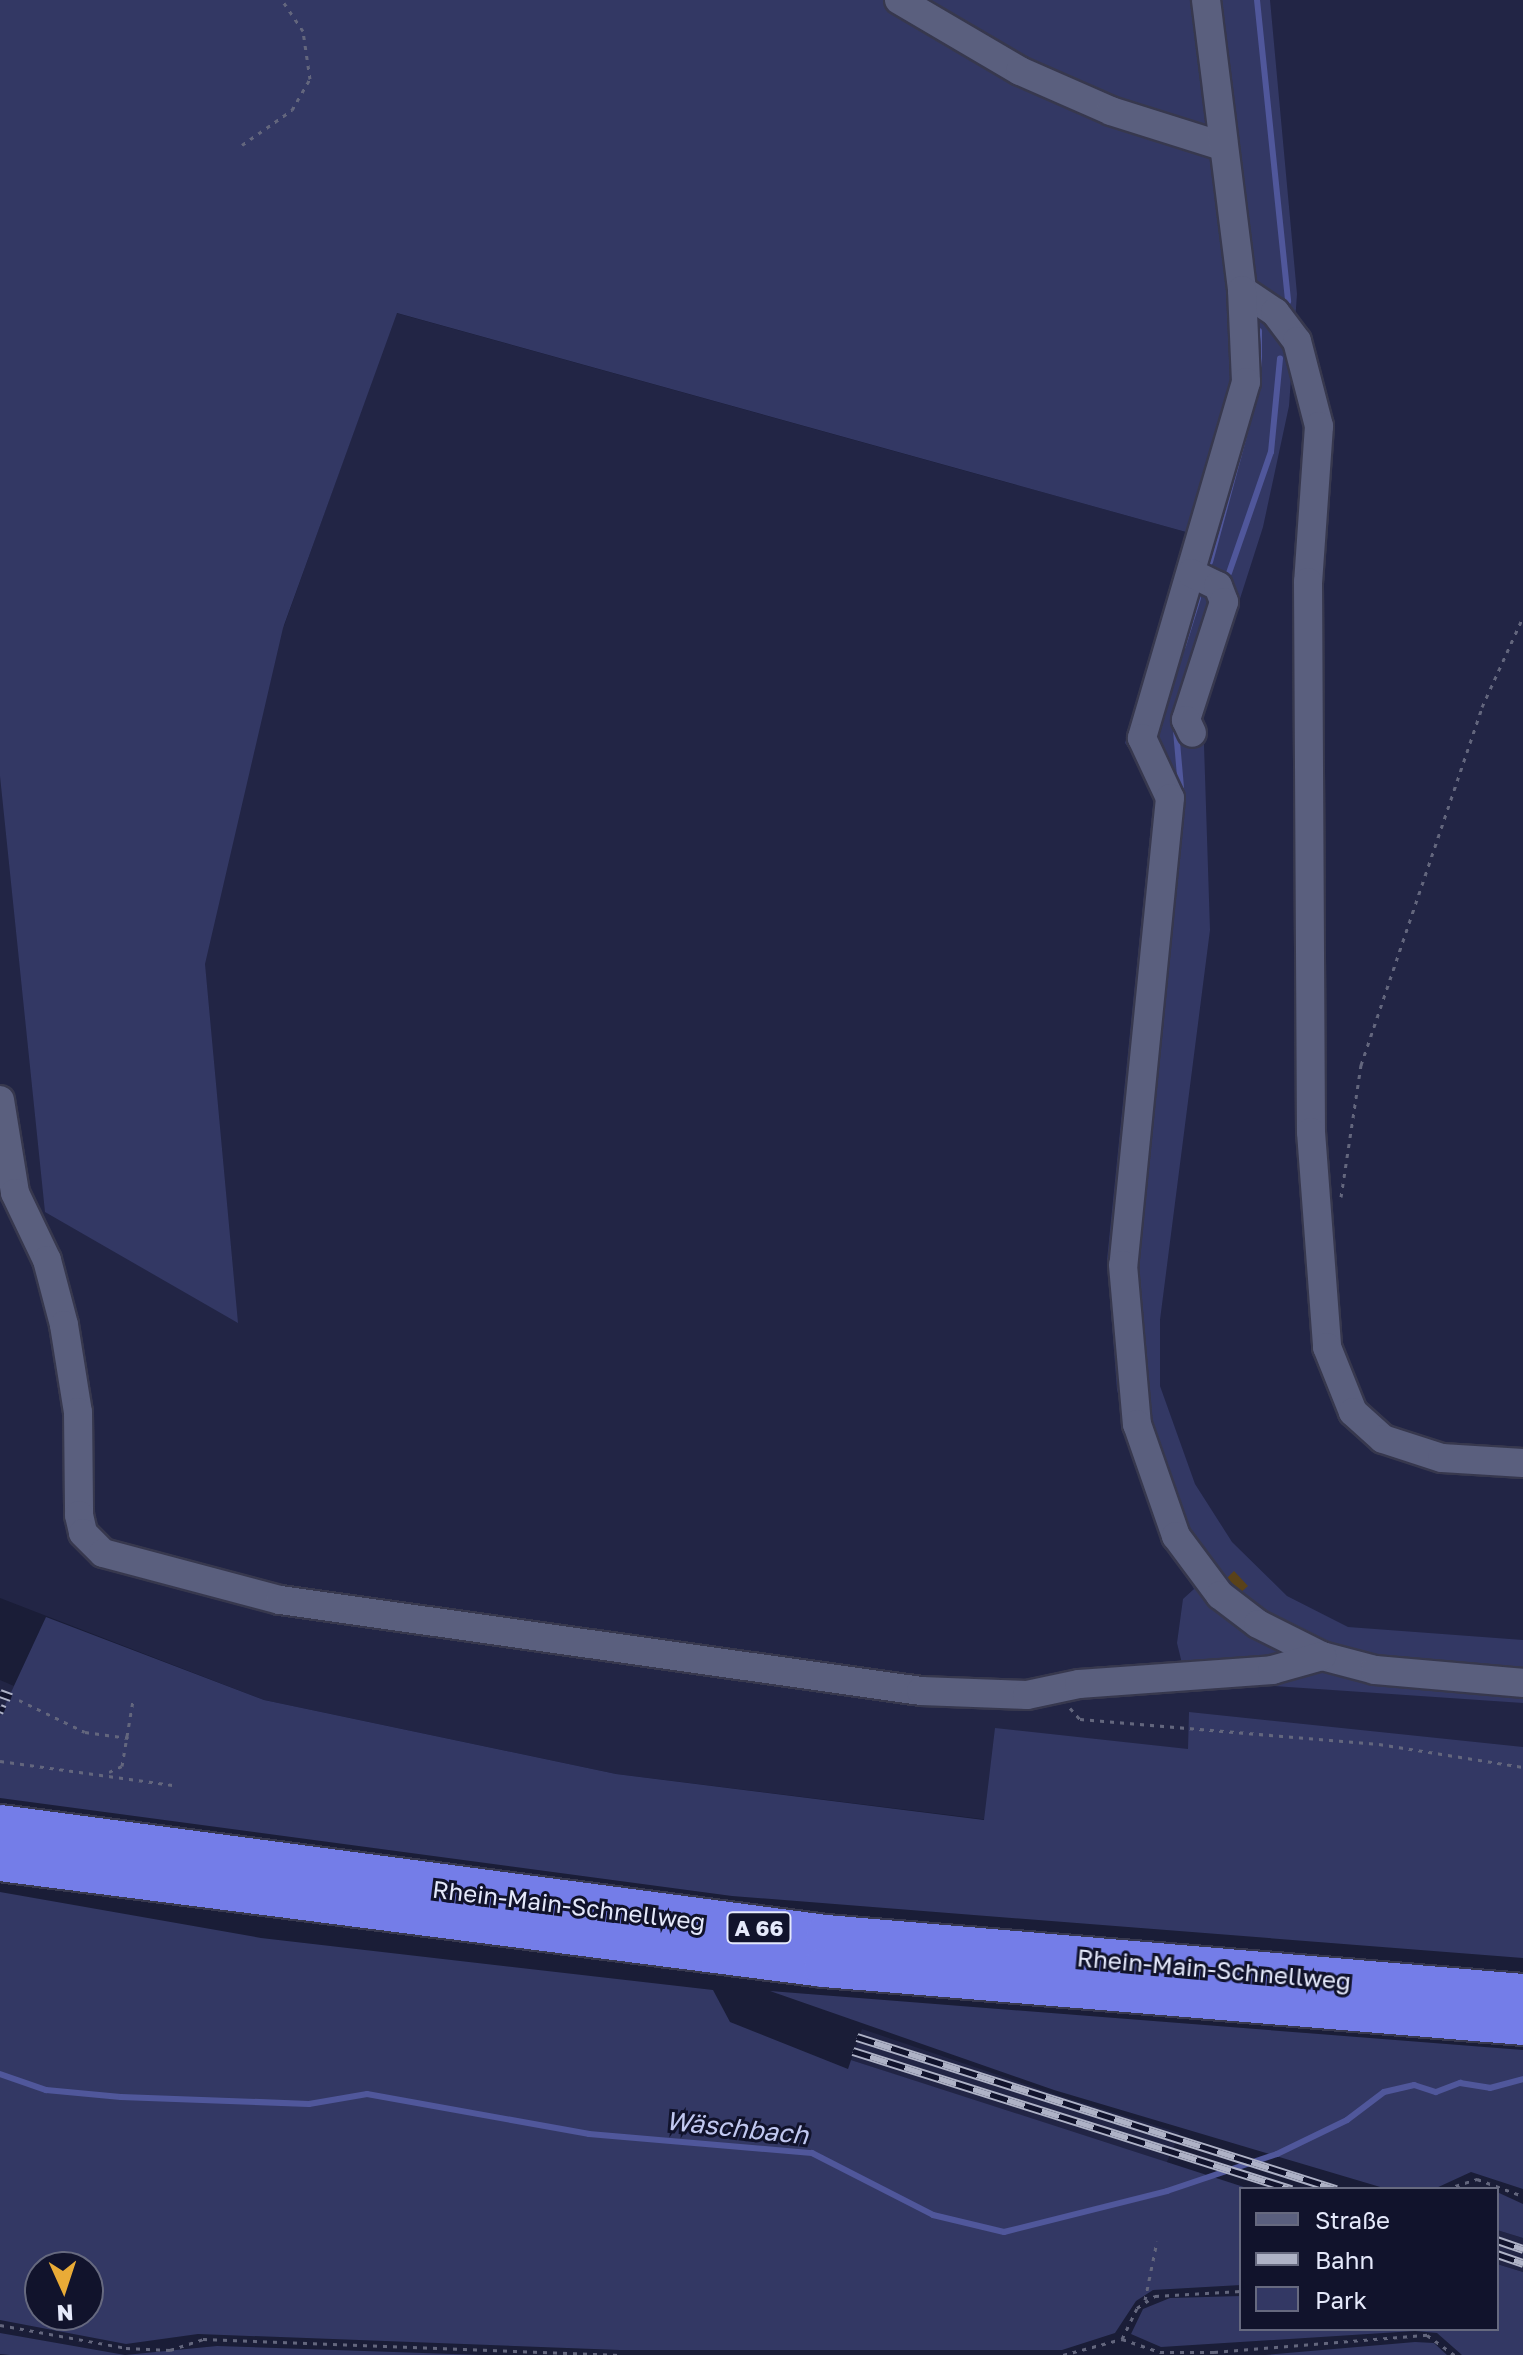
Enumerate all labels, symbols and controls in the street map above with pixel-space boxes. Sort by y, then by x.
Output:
street label: Rhein-Main-Schnellweg [431,1874,707,1936]
road number: A 66 [725,1910,793,1946]
street label: Rhein-Main-Schnellweg [1076,1943,1352,1995]
water label: Wäschbach [664,2105,810,2151]
legend [1239,2187,1499,2331]
text: Straße [1315,2205,1390,2234]
text: Bahn [1315,2245,1374,2274]
north arrow [24,2251,104,2331]
text: Park [1315,2285,1367,2314]
text: N [56,2300,74,2327]

